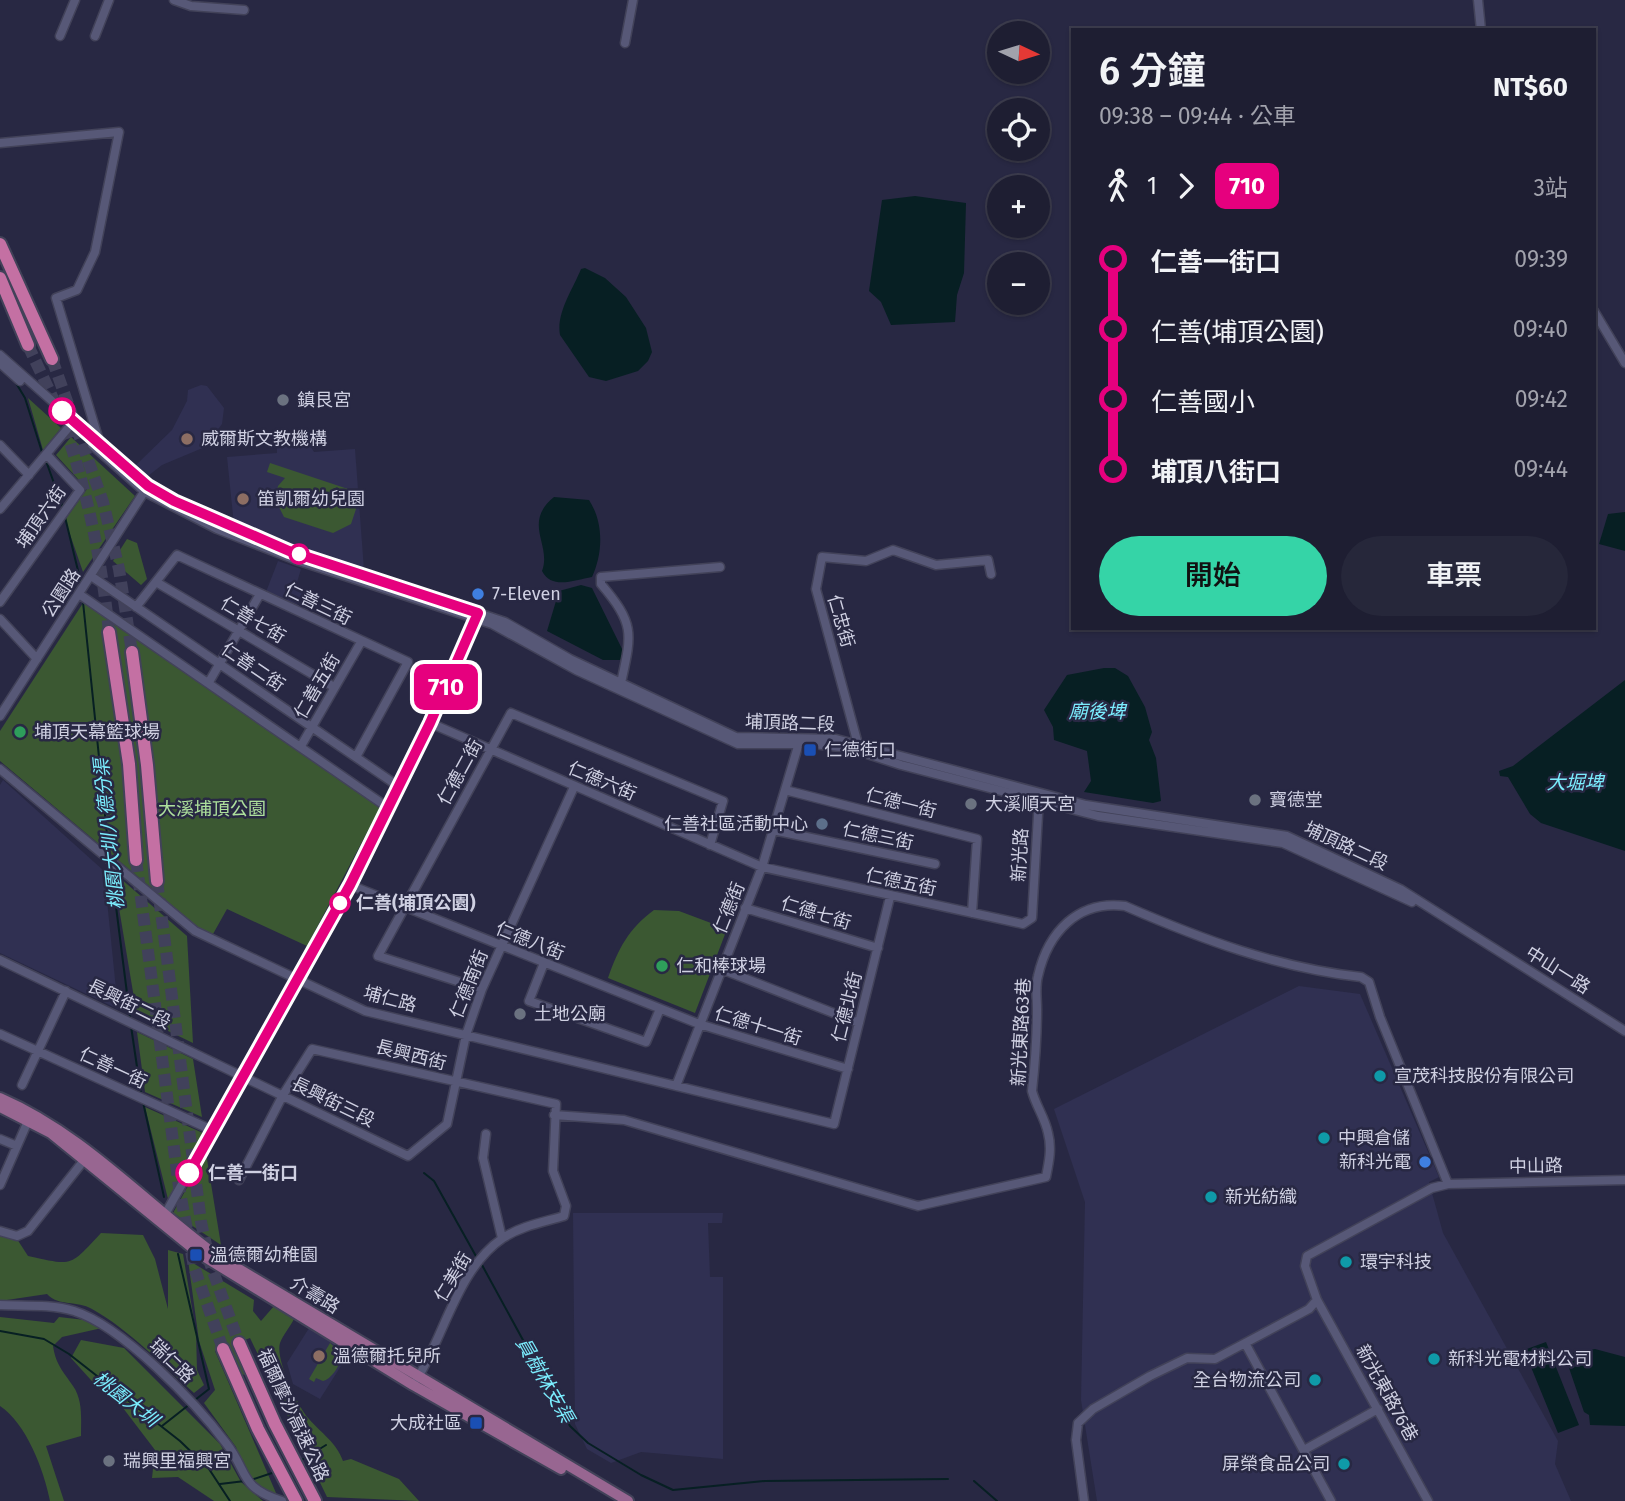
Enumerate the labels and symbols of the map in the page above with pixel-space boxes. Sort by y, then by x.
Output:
north arrow [987,21,1050,84]
place label: 鎮艮宮 [297,389,351,411]
marker: 鎮艮宮 [275,392,291,408]
unlabelled marker [49,398,75,424]
place label: 威爾斯文教機構 [201,428,327,450]
marker: 威爾斯文教機構 [179,431,195,447]
street label: 埔頂六街 [11,481,71,553]
place label: 笛凱爾幼兒園 [257,488,365,510]
marker: 笛凱爾幼兒園 [235,491,251,507]
unlabelled marker [289,544,309,564]
street label: 公園路 [37,564,85,622]
street label: 仁善三街 [281,578,355,630]
place label: 7-Eleven [492,583,561,605]
marker: 7-Eleven [470,586,486,602]
street label: 仁善七街 [216,592,290,648]
street label: 仁忠街 [823,592,859,650]
street label: 仁善二街 [217,638,289,696]
street label: 仁善五街 [289,649,345,723]
line badge: 710 [406,664,486,710]
water label: 廟後埤 [1068,700,1127,723]
street label: 埔頂路二段 [745,710,835,736]
place label: 埔頂天幕籃球場 [34,721,160,743]
marker: 埔頂天幕籃球場 [12,724,28,740]
street label: 仁德二街 [433,735,487,809]
place label: 仁德街口 [824,739,896,761]
marker: 仁德街口 [802,742,818,758]
water label: 桃園大圳八德分渠 [89,754,128,911]
street label: 仁德六街 [565,757,639,805]
water label: 大堀埤 [1546,771,1605,794]
street label: 仁德一街 [863,784,939,822]
place label: 寶德堂 [1269,789,1323,811]
marker: 寶德堂 [1247,792,1263,808]
place label: 大溪順天宮 [985,793,1075,815]
marker: 大溪順天宮 [963,796,979,812]
park label: 大溪埔頂公園 [158,798,266,820]
place label: 仁善社區活動中心 [664,813,808,835]
marker: 仁善社區活動中心 [814,816,830,832]
street label: 埔頂路二段 [1301,817,1391,875]
street label: 仁德三街 [840,818,916,854]
street label: 新光路 [1008,827,1032,883]
street label: 仁德五街 [863,864,939,900]
street label: 仁德街 [709,879,749,937]
place label: 仁善(埔頂公園) [356,892,476,914]
street label: 仁德七街 [778,892,854,934]
marker: 仁善(埔頂公園) [330,893,350,913]
street label: 仁德八街 [493,917,567,965]
street label: 中山一路 [1522,942,1594,998]
street label: 仁德南街 [445,947,493,1021]
place label: 仁和棒球場 [676,955,766,977]
marker: 仁和棒球場 [654,958,670,974]
street label: 仁德北街 [828,969,866,1045]
street label: 長興街二段 [84,974,174,1034]
street label: 新光東路63巷 [1007,977,1035,1087]
street label: 埔仁路 [361,981,419,1017]
street label: 仁德十一街 [712,1002,804,1050]
place label: 土地公廟 [534,1003,606,1025]
marker: 土地公廟 [512,1006,528,1022]
street label: 長興西街 [373,1036,449,1074]
street label: 仁善一街 [76,1043,150,1093]
place label: 宣茂科技股份有限公司 [1394,1065,1574,1087]
marker: 宣茂科技股份有限公司 [1372,1068,1388,1084]
street label: 長興街三段 [288,1072,378,1132]
place label: 中興倉儲 [1338,1127,1410,1149]
marker: 中興倉儲 [1316,1130,1332,1146]
place label: 新科光電 [1339,1151,1411,1173]
marker: 新科光電 [1417,1154,1433,1170]
street label: 中山路 [1509,1155,1563,1177]
marker: 仁善一街口 [176,1160,202,1186]
place label: 仁善一街口 [208,1162,298,1184]
place label: 新光紡織 [1225,1186,1297,1208]
marker: 新光紡織 [1203,1189,1219,1205]
place label: 溫德爾幼稚園 [210,1244,318,1266]
marker: 溫德爾幼稚園 [188,1247,204,1263]
street label: 仁美街 [430,1248,476,1306]
place label: 環宇科技 [1360,1251,1432,1273]
marker: 環宇科技 [1338,1254,1354,1270]
street label: 介壽路 [286,1272,344,1318]
water label: 員樹林支渠 [511,1333,580,1429]
street label: 瑞仁路 [145,1334,199,1388]
street label: 新光東路76巷 [1351,1341,1423,1445]
street label: 福爾摩沙高速公路 [253,1345,333,1485]
place label: 溫德爾托兒所 [333,1345,441,1367]
marker: 溫德爾托兒所 [311,1348,327,1364]
place label: 新科光電材料公司 [1448,1348,1592,1370]
marker: 新科光電材料公司 [1426,1351,1442,1367]
water label: 桃園大圳 [89,1367,165,1433]
place label: 全台物流公司 [1193,1369,1301,1391]
marker: 全台物流公司 [1307,1372,1323,1388]
place label: 大成社區 [390,1412,462,1434]
marker: 大成社區 [468,1415,484,1431]
place label: 瑞興里福興宮 [123,1450,231,1472]
marker: 瑞興里福興宮 [101,1453,117,1469]
place label: 屏榮食品公司 [1222,1453,1330,1475]
marker: 屏榮食品公司 [1336,1456,1352,1472]

